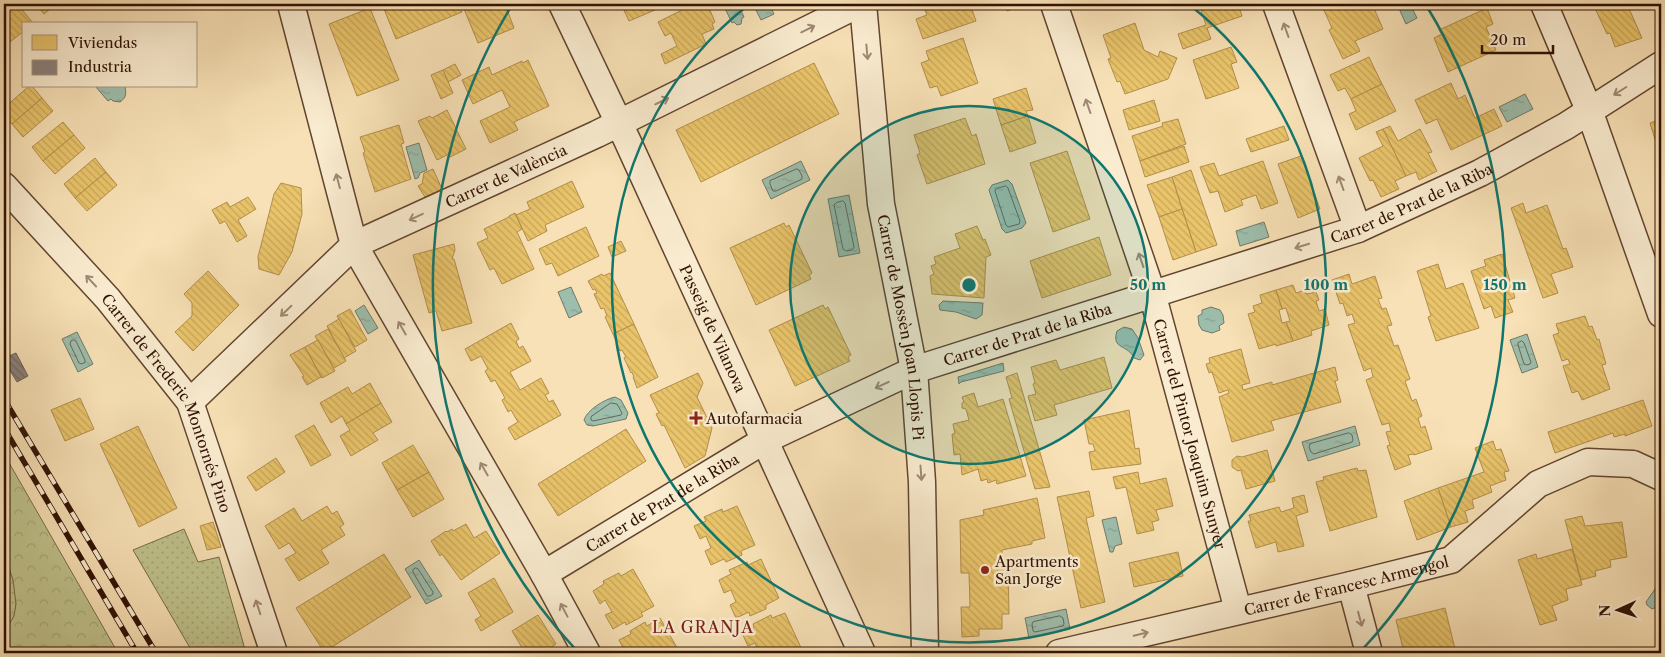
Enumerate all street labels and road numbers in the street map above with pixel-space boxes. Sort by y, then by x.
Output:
street label: Carrer de València [442,140,570,212]
street label: Carrer de Prat de la Riba [1328,159,1496,247]
street label: Carrer de Mossèn Joan Llopis Pi [874,213,929,441]
street label: Passeig de Vilanova [676,262,751,395]
street label: Carrer de Frederic Montornés Pino [98,289,236,515]
street label: Carrer de Prat de la Riba [941,298,1114,370]
street label: Carrer del Pintor Joaquim Sunyer [1150,316,1231,552]
street label: Carrer de Prat de la Riba [582,449,742,556]
street label: Carrer de Francesc Armengol [1242,551,1451,619]

